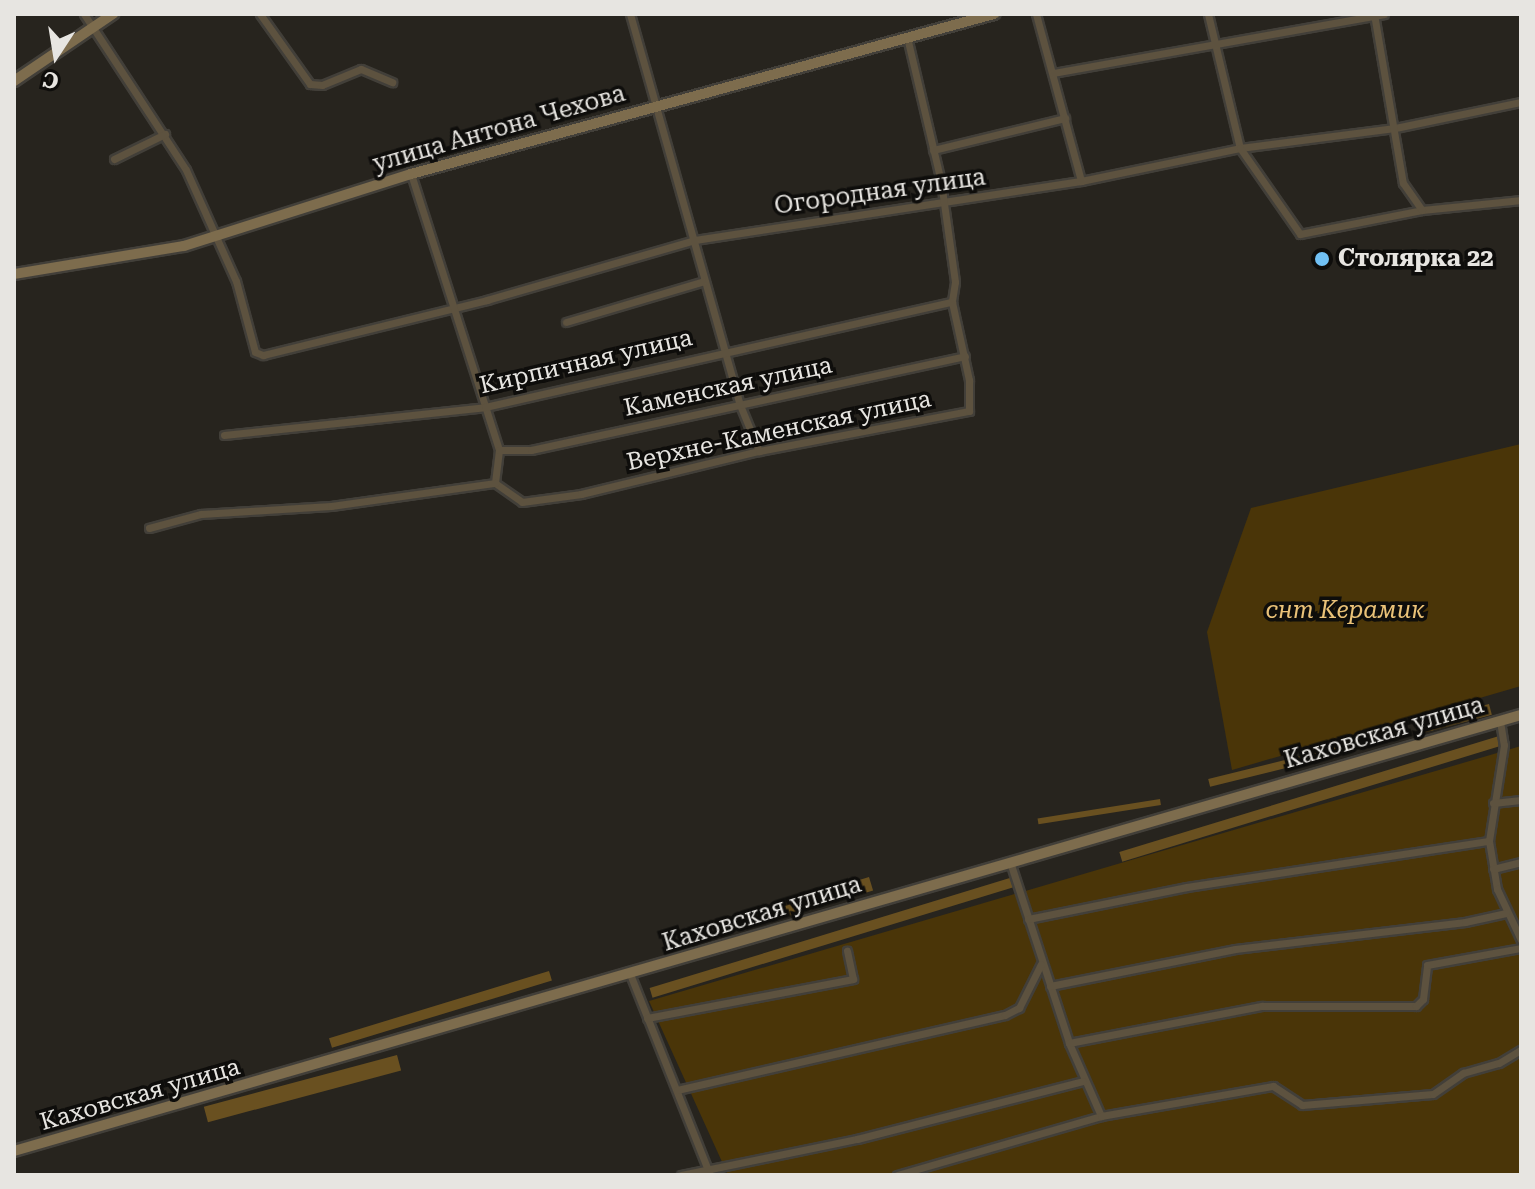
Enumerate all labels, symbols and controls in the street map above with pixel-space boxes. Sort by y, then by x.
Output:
north arrow [16,16,96,96]
text: С [41,66,61,94]
street label: улица Антона Чехова [370,79,628,179]
street label: Огородная улица [773,163,987,221]
place label: Столярка 22 [1338,245,1494,273]
marker: Столярка 22 [1313,250,1331,268]
street label: Кирпичная улица [477,324,695,400]
street label: Каменская улица [621,351,835,423]
street label: Верхне-Каменская улица [624,385,934,477]
park label: снт Керамик [1265,597,1425,625]
street label: Каховская улица [1281,691,1487,775]
street label: Каховская улица [659,870,865,958]
street label: Каховская улица [37,1053,243,1137]

